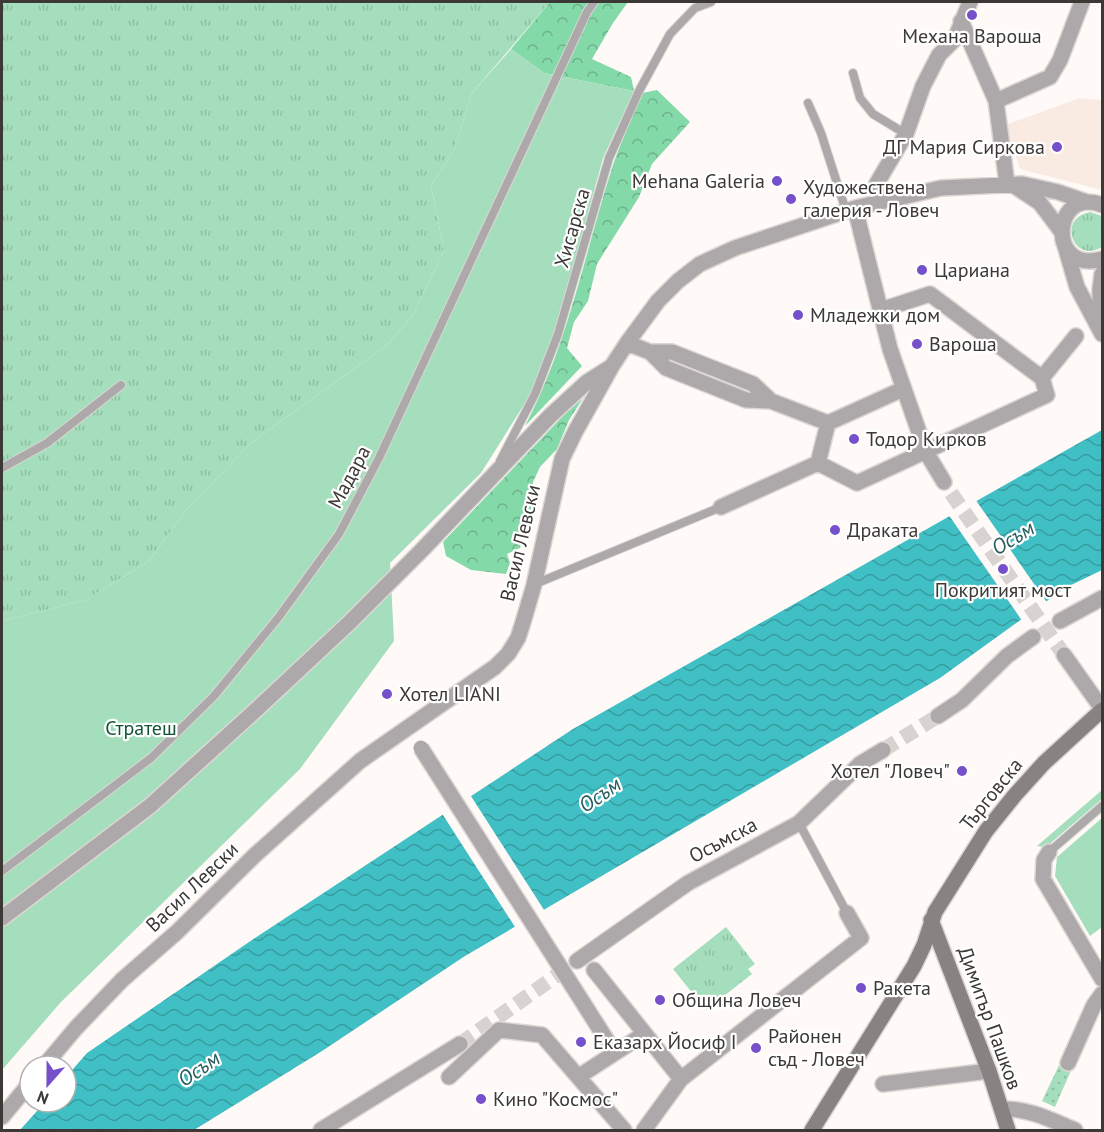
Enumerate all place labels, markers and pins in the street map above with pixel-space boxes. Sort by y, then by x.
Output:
marker: Механа Вароша [965,8,979,22]
place label: Механа Вароша [902,23,1042,49]
place label: ДГ Мария Сиркова [883,134,1045,160]
marker: ДГ Мария Сиркова [1050,140,1064,154]
place label: Mehana Galeria [632,168,765,194]
marker: Mehana Galeria [770,174,784,188]
place label: Художествена галерия - Ловеч [803,174,939,223]
marker: Художествена галерия - Ловеч [784,192,798,206]
place label: Цариана [934,257,1010,283]
marker: Цариана [915,263,929,277]
place label: Младежки дом [810,302,940,328]
marker: Младежки дом [791,308,805,322]
place label: Вароша [929,331,997,357]
marker: Вароша [910,337,924,351]
place label: Тодор Кирков [866,426,987,452]
marker: Тодор Кирков [847,432,861,446]
place label: Драката [847,517,918,543]
marker: Драката [828,523,842,537]
marker: Покритият мост [996,562,1010,576]
place label: Покритият мост [935,577,1071,603]
place label: Хотел LIANI [399,681,501,707]
marker: Хотел LIANI [380,687,394,701]
place label: Хотел "Ловеч" [831,758,950,784]
marker: Хотел "Ловеч" [955,764,969,778]
place label: Ракета [873,975,931,1001]
marker: Ракета [854,981,868,995]
place label: Община Ловеч [672,987,801,1013]
marker: Община Ловеч [653,993,667,1007]
place label: Районен съд - Ловеч [768,1023,865,1072]
place label: Еказарх Йосиф I [593,1029,736,1055]
marker: Еказарх Йосиф I [574,1035,588,1049]
marker: Районен съд - Ловеч [749,1041,763,1055]
place label: Кино "Космос" [493,1086,618,1112]
marker: Кино "Космос" [474,1092,488,1106]

